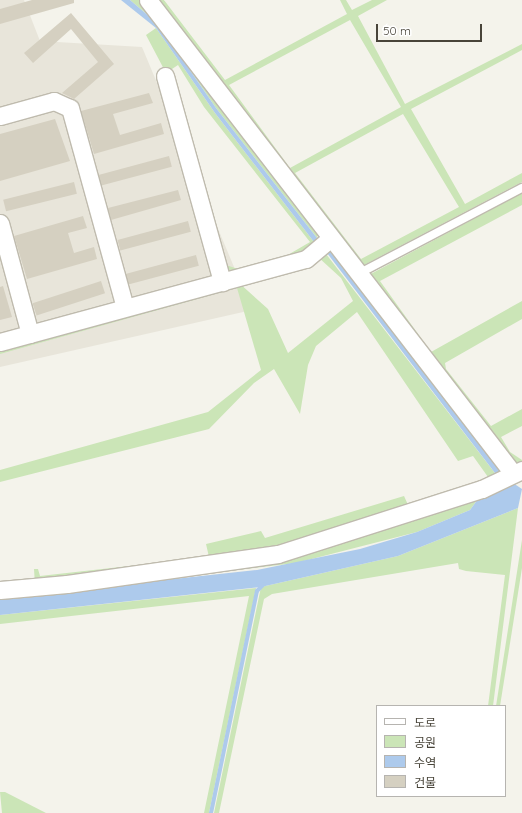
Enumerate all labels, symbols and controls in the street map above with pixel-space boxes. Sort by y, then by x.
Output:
scale bar [378,16,484,42]
text: 50 m [383,23,411,38]
legend [376,705,506,797]
text: 도로 [414,715,436,730]
text: 공원 [414,735,436,750]
text: 수역 [414,755,436,770]
text: 건물 [414,775,436,790]

